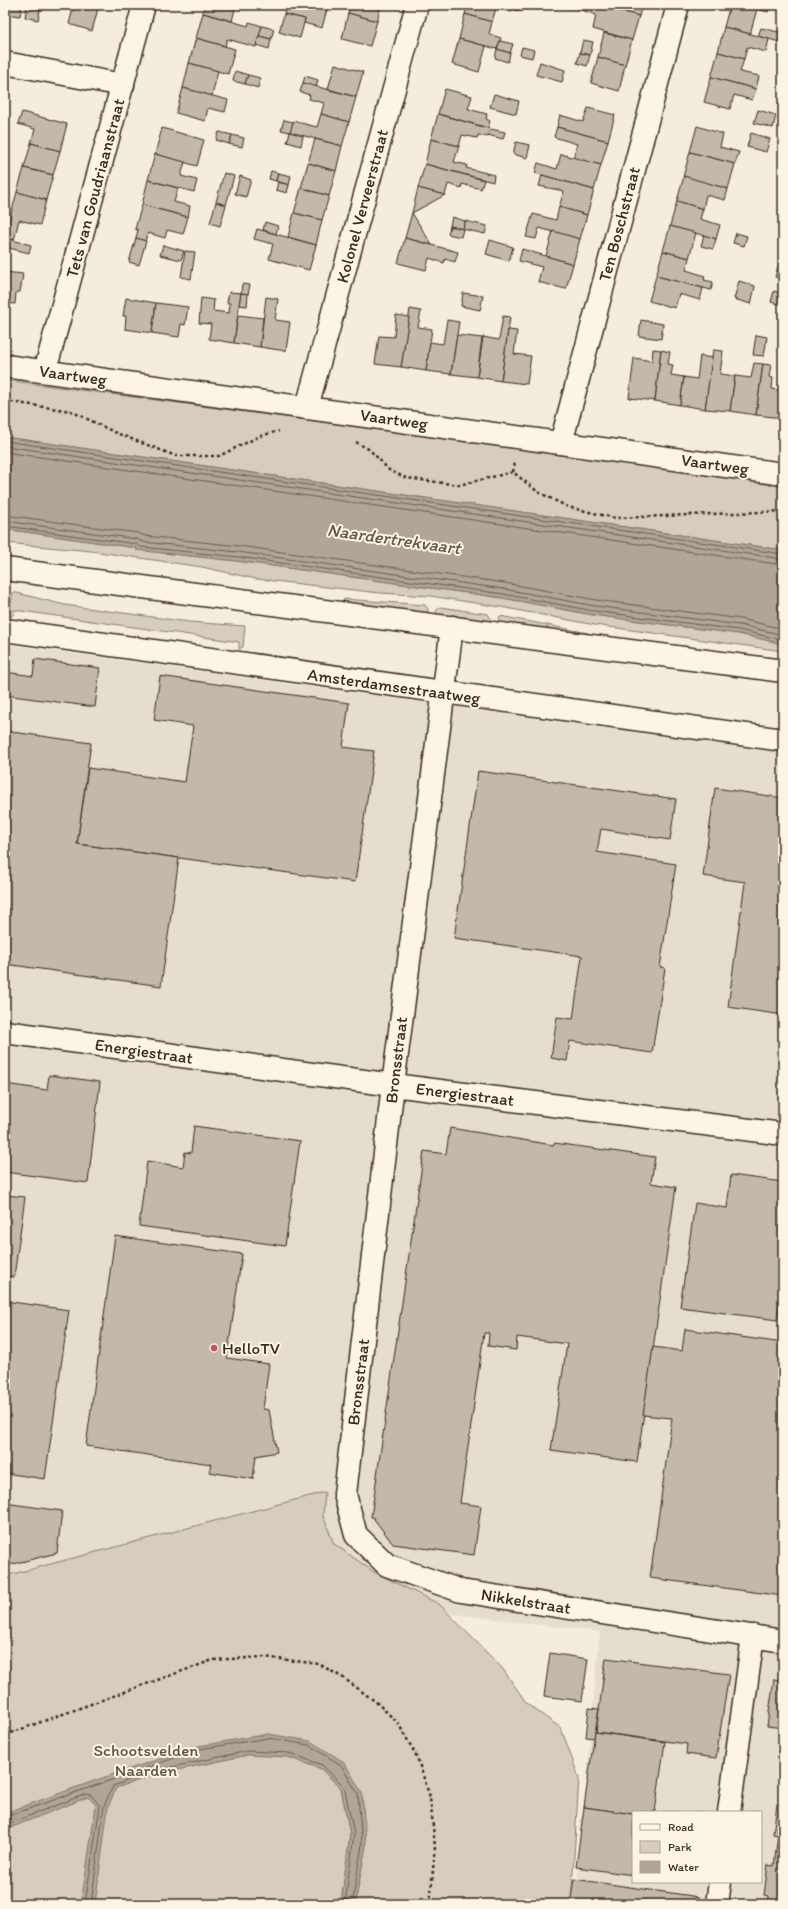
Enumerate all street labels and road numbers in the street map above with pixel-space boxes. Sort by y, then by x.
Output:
street label: Tets van Goudriaanstraat [61,95,129,280]
street label: Kolonel Verveerstraat [332,127,392,285]
street label: Ten Boschstraat [594,164,644,283]
street label: Vaartweg [38,360,108,390]
street label: Vaartweg [359,404,429,434]
street label: Vaartweg [680,449,750,479]
street label: Amsterdamsestraatweg [306,664,482,708]
street label: Bronsstraat [381,1015,411,1105]
street label: Energiestraat [94,1034,194,1068]
street label: Energiestraat [415,1078,515,1110]
street label: Bronsstraat [343,1337,373,1427]
street label: Nikkelstraat [480,1584,572,1618]

